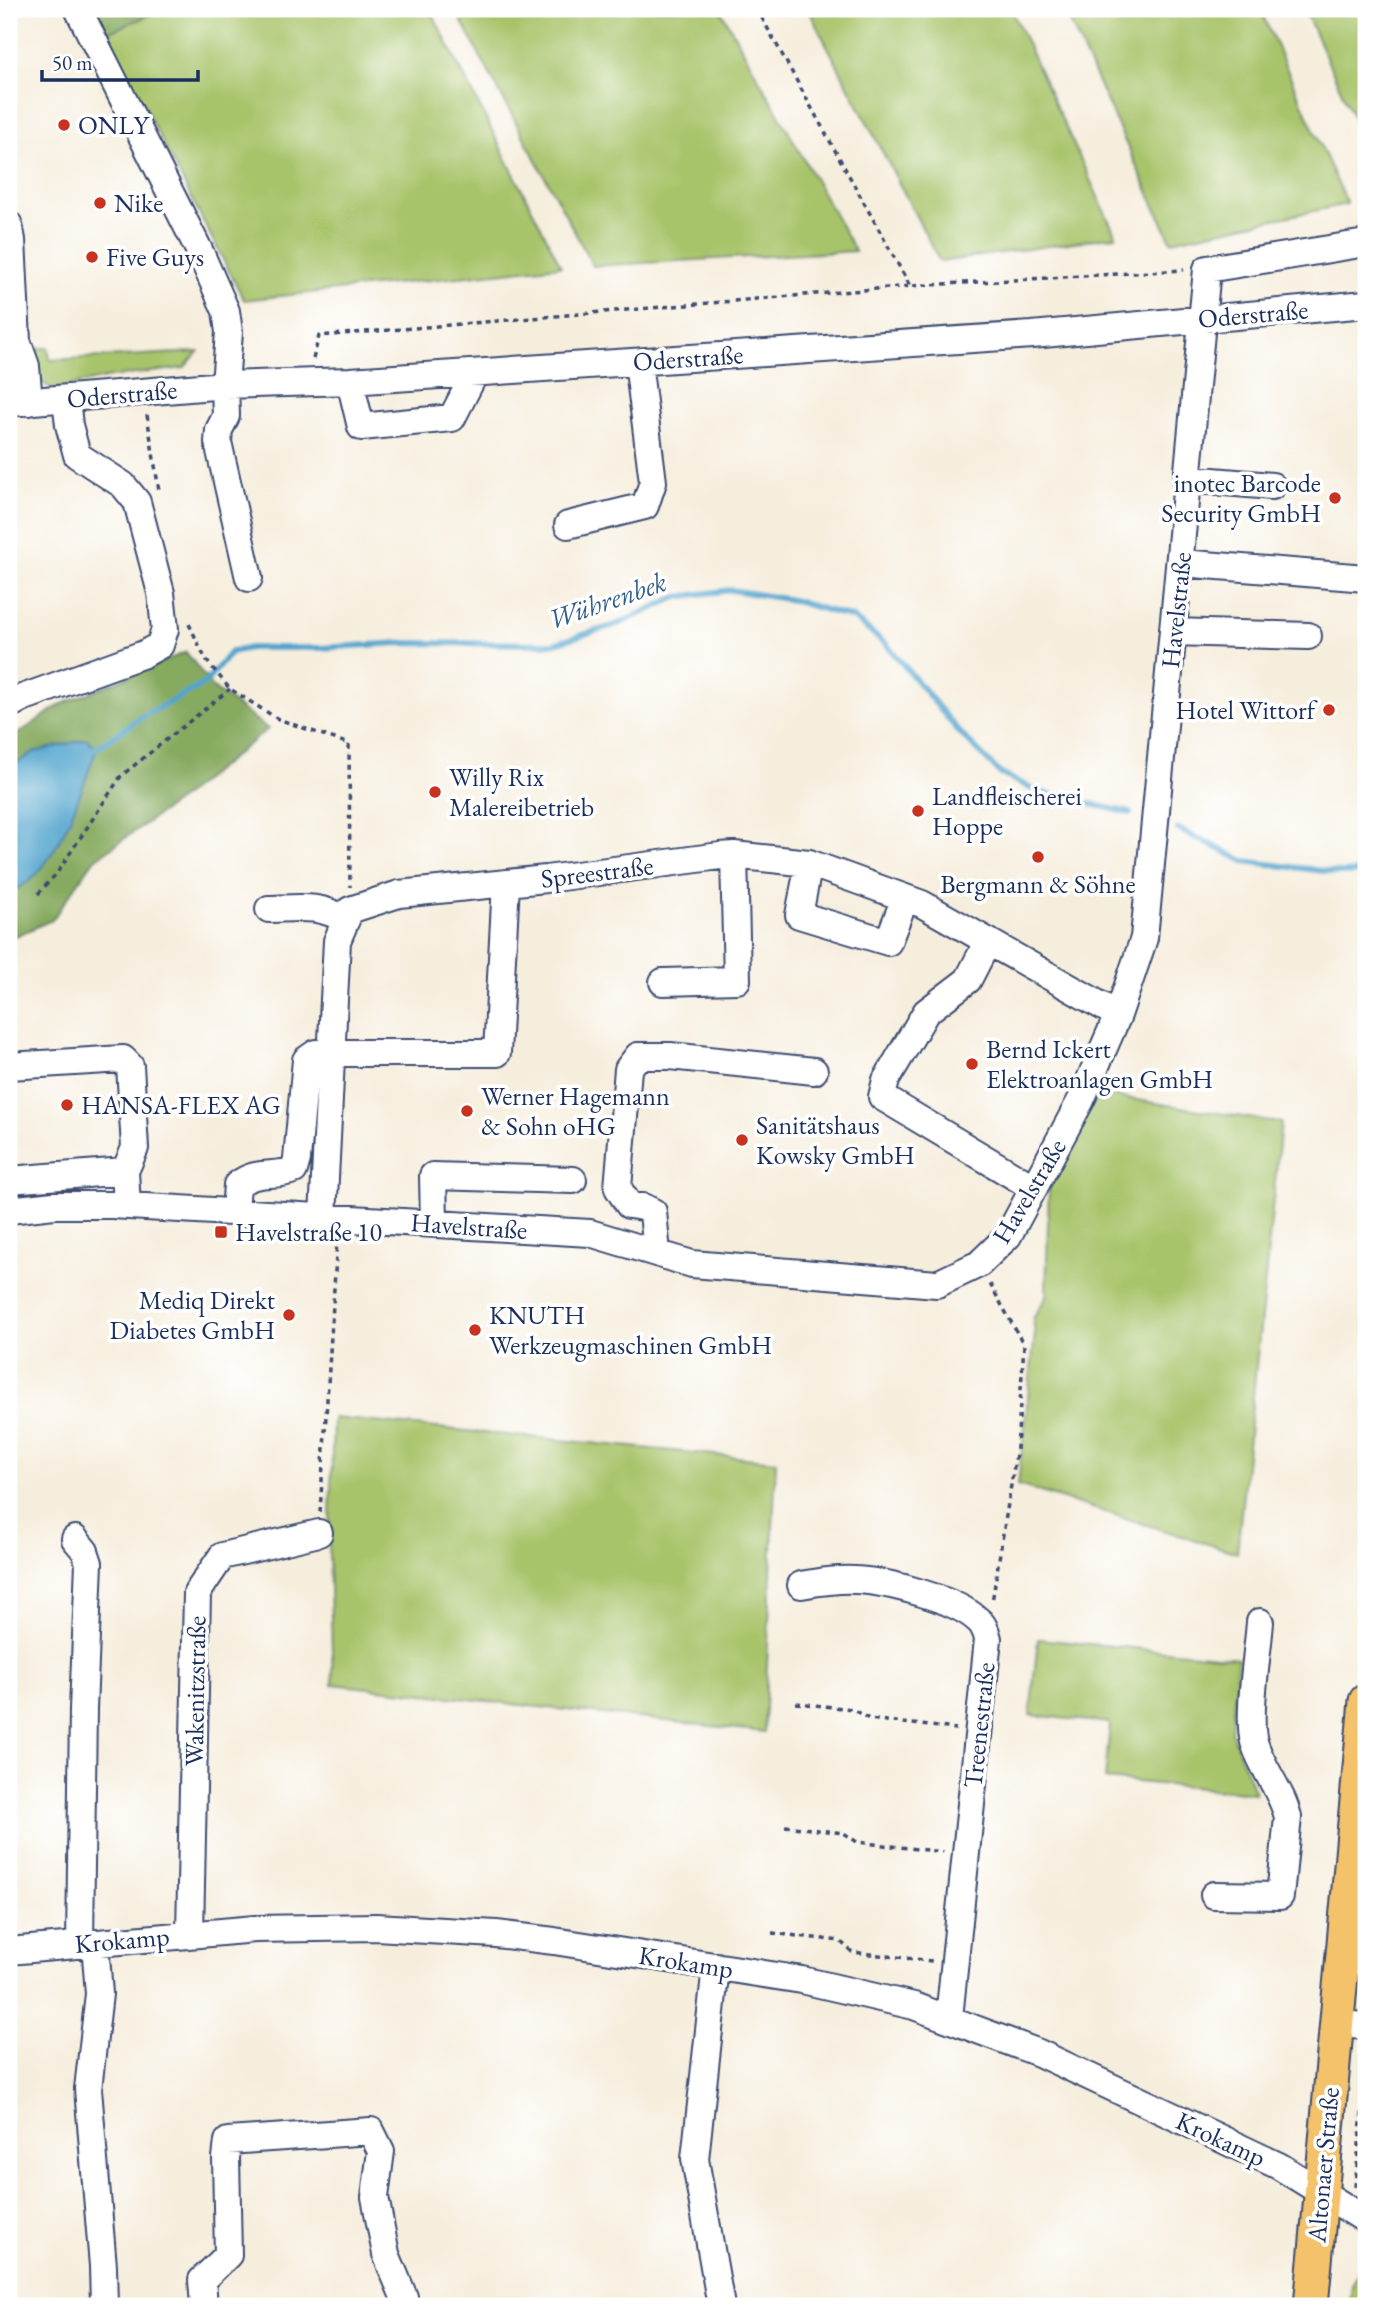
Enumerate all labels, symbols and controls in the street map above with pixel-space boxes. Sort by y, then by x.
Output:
scale bar [42,38,198,82]
text: 50 m [52,49,93,76]
place label: ONLY [78,108,151,142]
marker: ONLY [56,117,72,133]
place label: Nike [114,186,163,220]
marker: Nike [92,195,108,211]
place label: Five Guys [106,240,204,274]
marker: Five Guys [84,249,100,265]
street label: Oderstraße [1196,292,1310,336]
street label: Oderstraße [632,337,744,379]
street label: Oderstraße [65,372,179,416]
place label: inotec Barcode Security GmbH [1161,466,1321,530]
marker: inotec Barcode Security GmbH [1327,490,1343,506]
street label: Havelstraße [1153,550,1199,670]
water label: Wührenbek [543,563,671,637]
place label: Hotel Wittorf [1176,693,1318,727]
marker: Hotel Wittorf [1321,702,1337,718]
place label: Willy Rix Malereibetrieb [449,760,594,824]
place label: Landfleischerei Hoppe [932,779,1082,843]
marker: Willy Rix Malereibetrieb [427,784,443,800]
marker: Landfleischerei Hoppe [910,803,926,819]
street label: Spreestraße [539,848,655,896]
marker: Bergmann & Söhne [1030,849,1046,865]
place label: Bergmann & Söhne [940,867,1136,901]
place label: Bernd Ickert Elektroanlagen GmbH [986,1032,1213,1096]
marker: Bernd Ickert Elektroanlagen GmbH [964,1056,980,1072]
place label: Werner Hagemann & Sohn oHG [481,1079,670,1143]
place label: HANSA-FLEX AG [81,1088,281,1122]
marker: HANSA-FLEX AG [59,1097,75,1113]
marker: Werner Hagemann & Sohn oHG [459,1103,475,1119]
place label: Sanitätshaus Kowsky GmbH [756,1108,915,1172]
marker: Sanitätshaus Kowsky GmbH [734,1132,750,1148]
street label: Havelstraße [984,1132,1074,1250]
street label: Havelstraße [410,1205,528,1247]
place label: Havelstraße 10 [235,1215,382,1249]
marker: Havelstraße 10 [213,1224,229,1240]
place label: Mediq Direkt Diabetes GmbH [110,1283,275,1347]
place label: KNUTH Werkzeugmaschinen GmbH [489,1298,772,1362]
marker: Mediq Direkt Diabetes GmbH [281,1307,297,1323]
marker: KNUTH Werkzeugmaschinen GmbH [467,1322,483,1338]
street label: Wakenitzstraße [177,1615,213,1767]
street label: Treenestraße [955,1660,1003,1790]
street label: Krokamp [73,1919,171,1961]
street label: Krokamp [636,1938,736,1986]
street label: Altonaer Straße [1299,2086,1347,2245]
street label: Krokamp [1171,2103,1271,2175]

